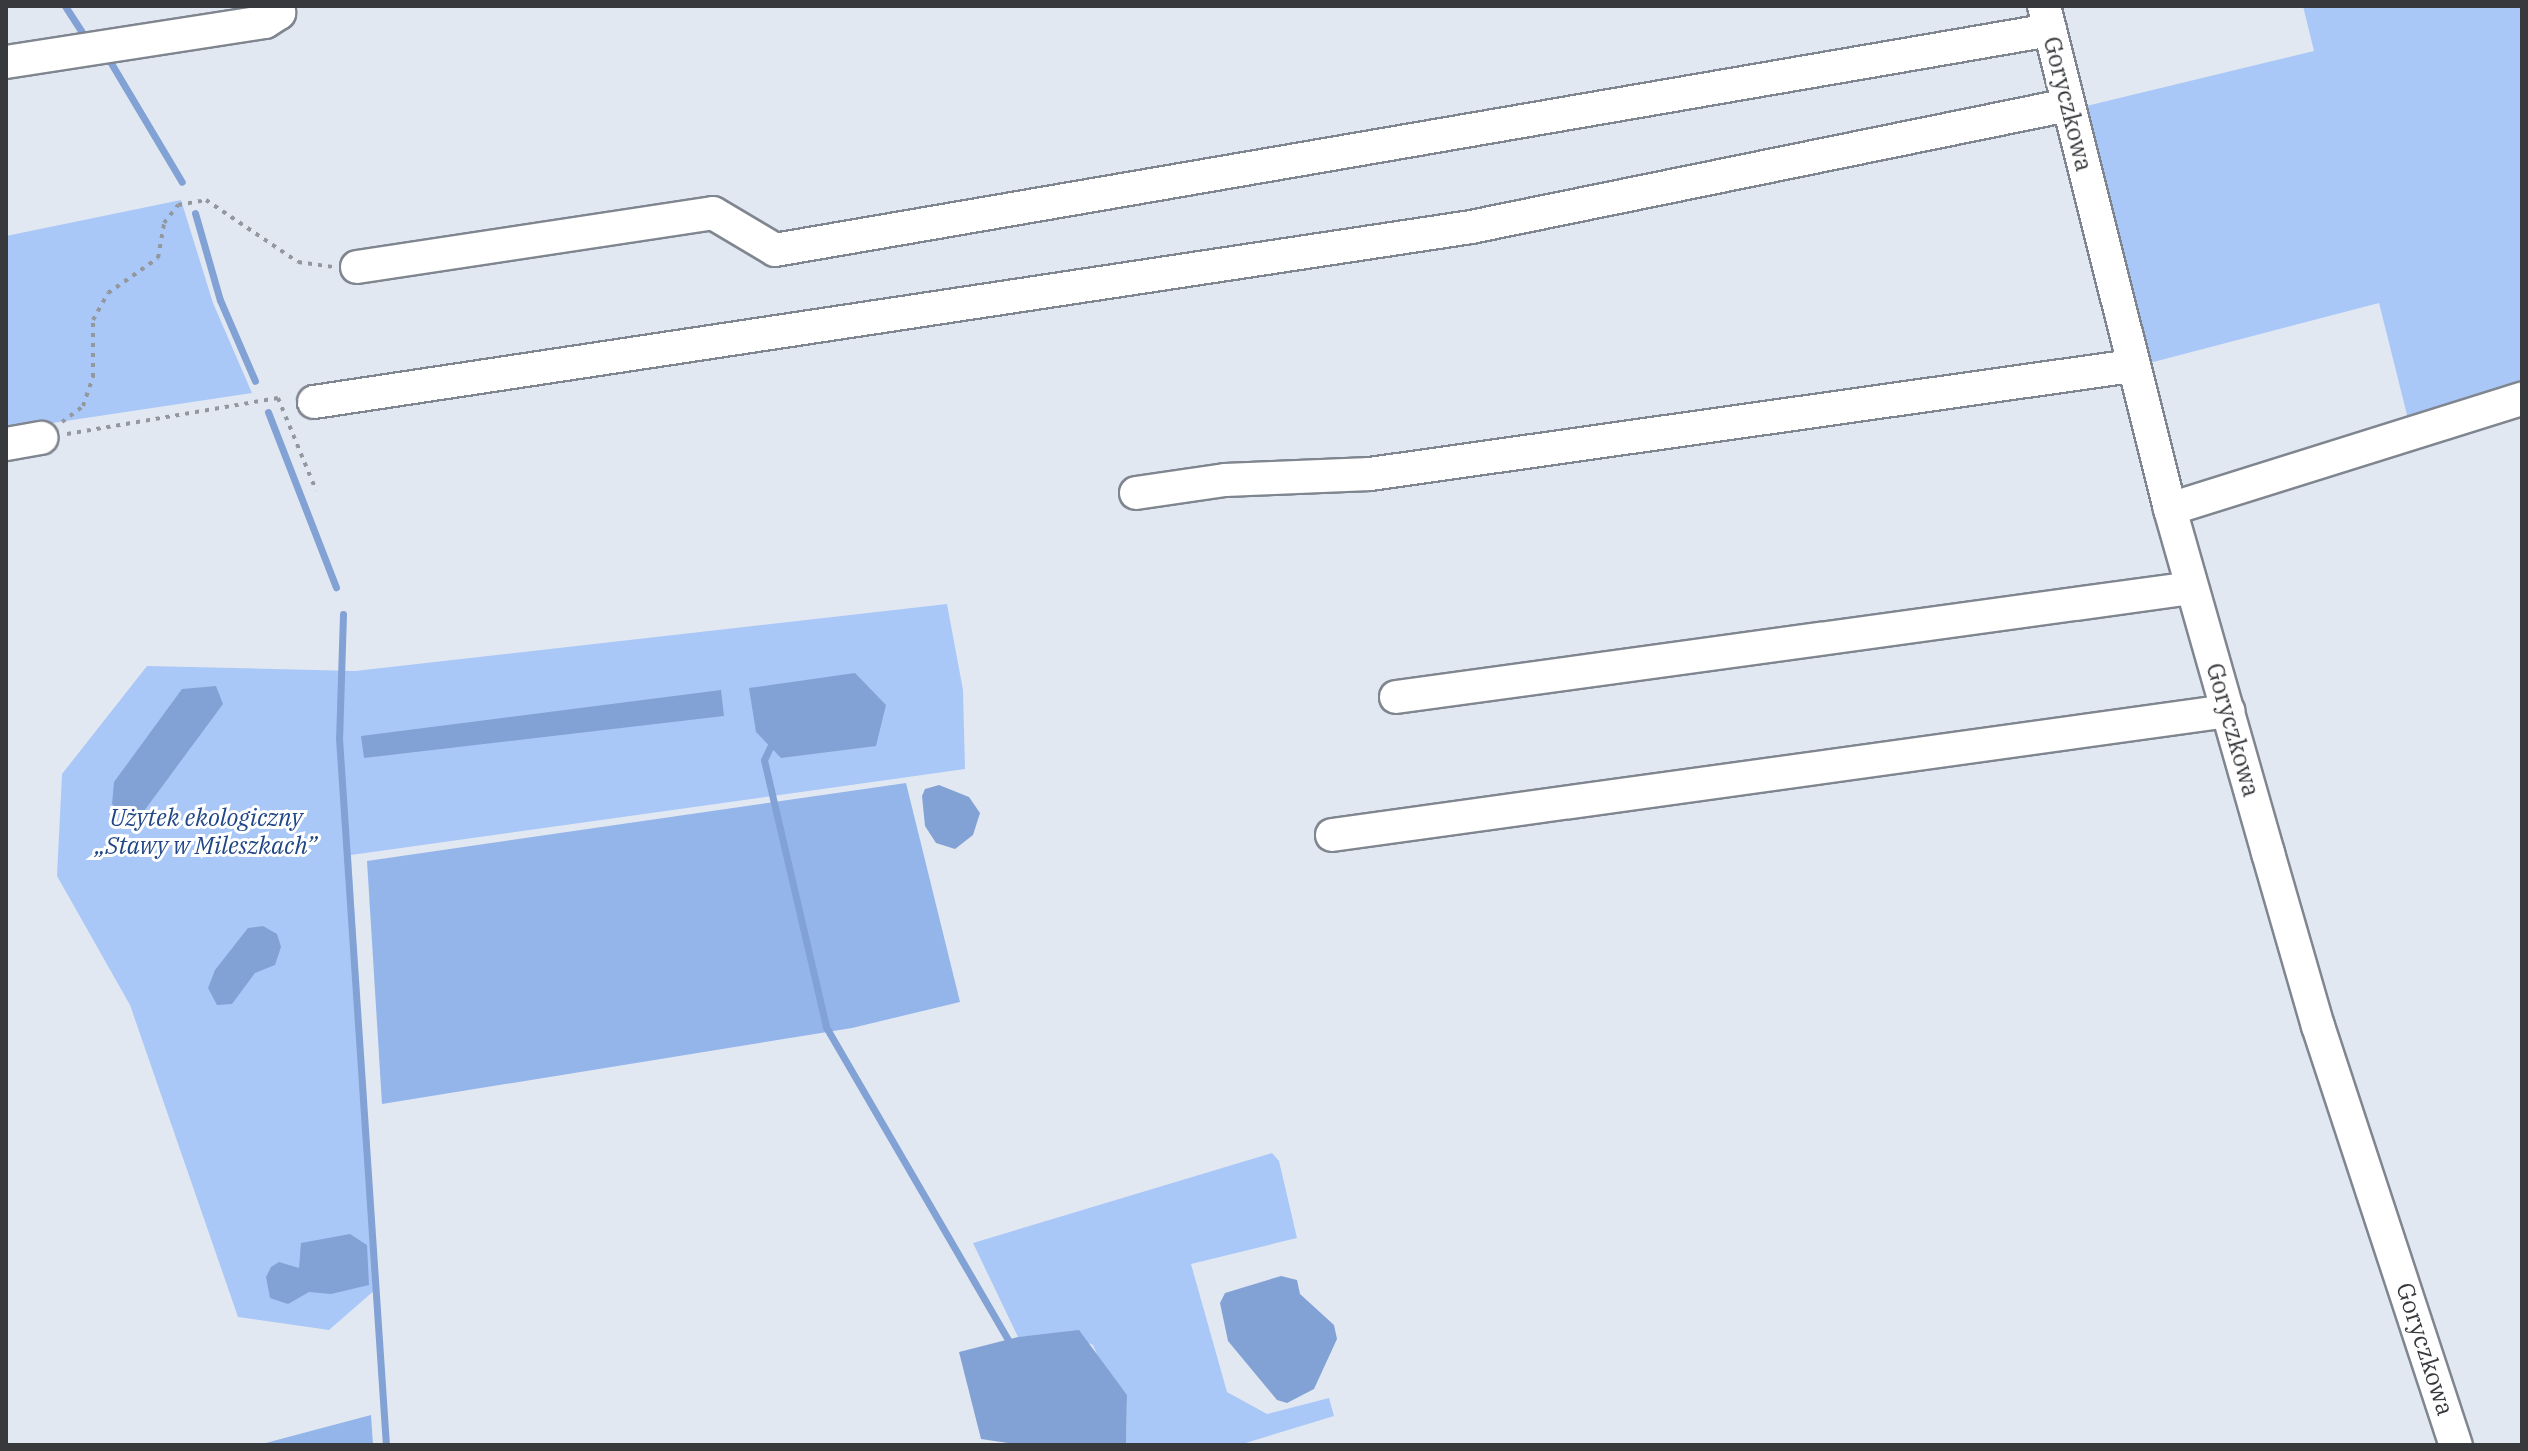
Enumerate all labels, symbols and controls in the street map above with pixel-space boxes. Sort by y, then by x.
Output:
street label: Goryczkowa [2037,34,2099,174]
street label: Goryczkowa [2200,660,2266,800]
park label: Użytek ekologiczny „Stawy w Mileszkach” [95,804,317,860]
street label: Goryczkowa [2390,1279,2460,1419]

